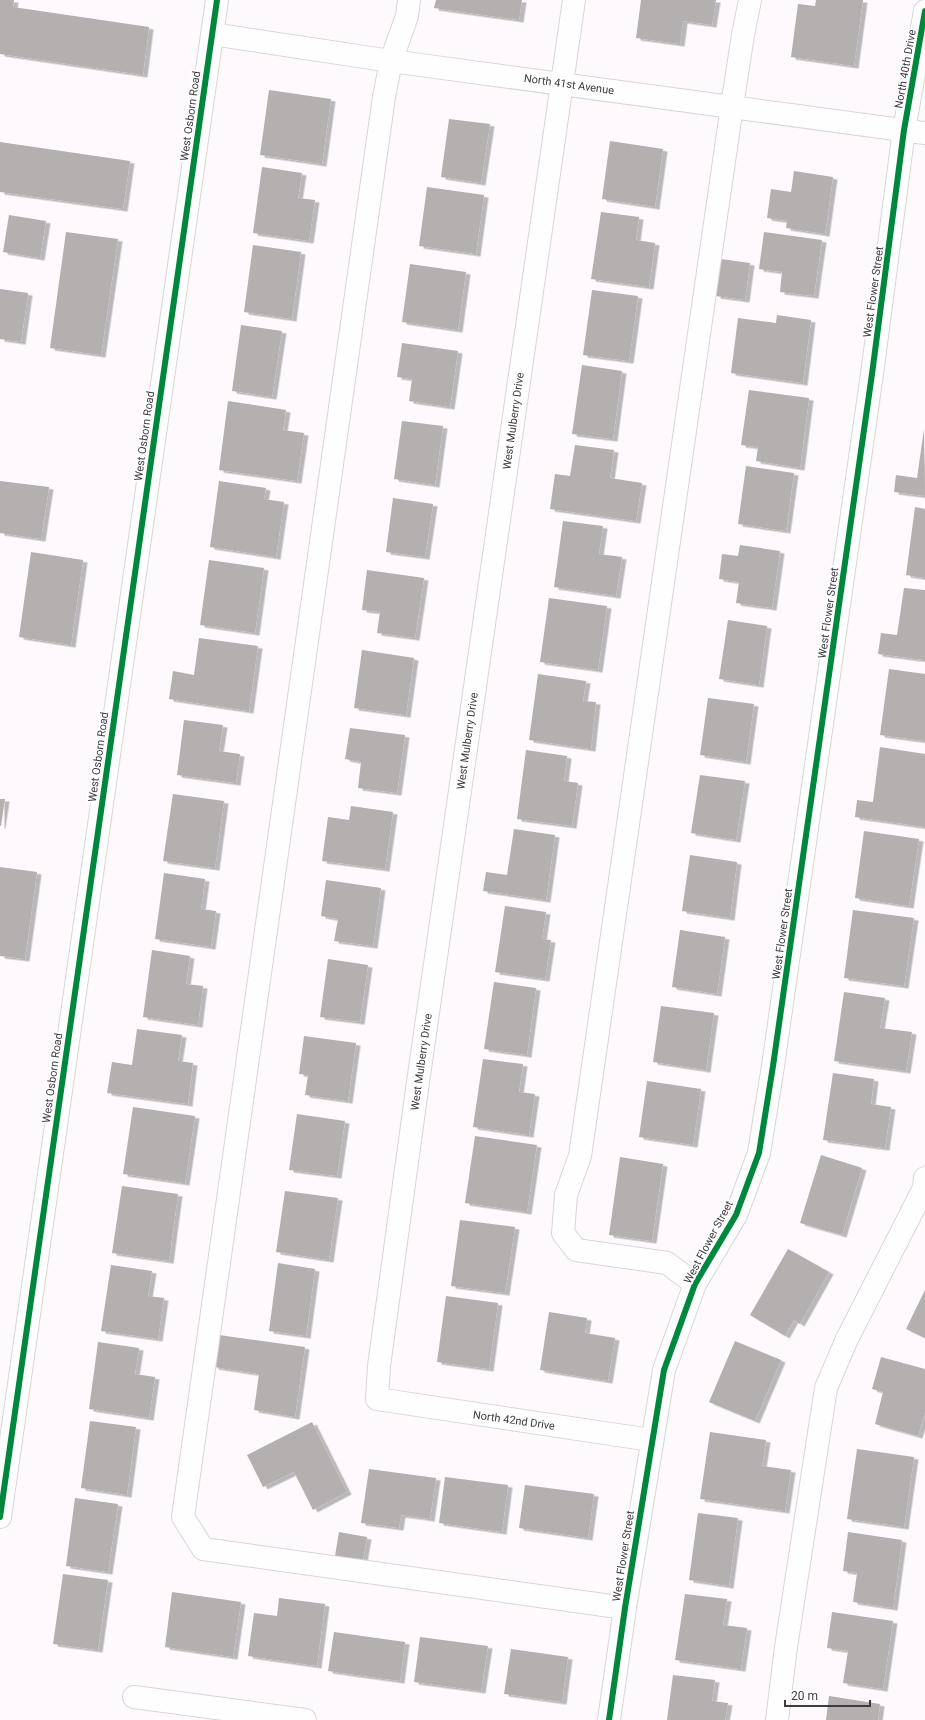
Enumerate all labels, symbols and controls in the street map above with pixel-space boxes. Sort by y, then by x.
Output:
street label: North 40th Drive [892,28,919,110]
street label: West Osborn Road [178,70,203,162]
street label: North 41st Avenue [523,72,615,97]
street label: West Flower Street [861,245,886,339]
street label: West Mulberry Drive [500,371,527,470]
street label: West Osborn Road [132,390,157,482]
street label: West Flower Street [816,566,841,660]
street label: West Mulberry Drive [454,691,481,790]
street label: West Osborn Road [86,711,111,803]
street label: West Flower Street [770,887,795,981]
street label: West Mulberry Drive [408,1012,435,1111]
street label: West Osborn Road [40,1032,65,1124]
street label: West Flower Street [681,1198,736,1286]
street label: North 42nd Drive [472,1408,556,1433]
street label: West Flower Street [610,1509,637,1603]
scale bar [785,1682,870,1708]
text: 20 m [791,1689,818,1703]

